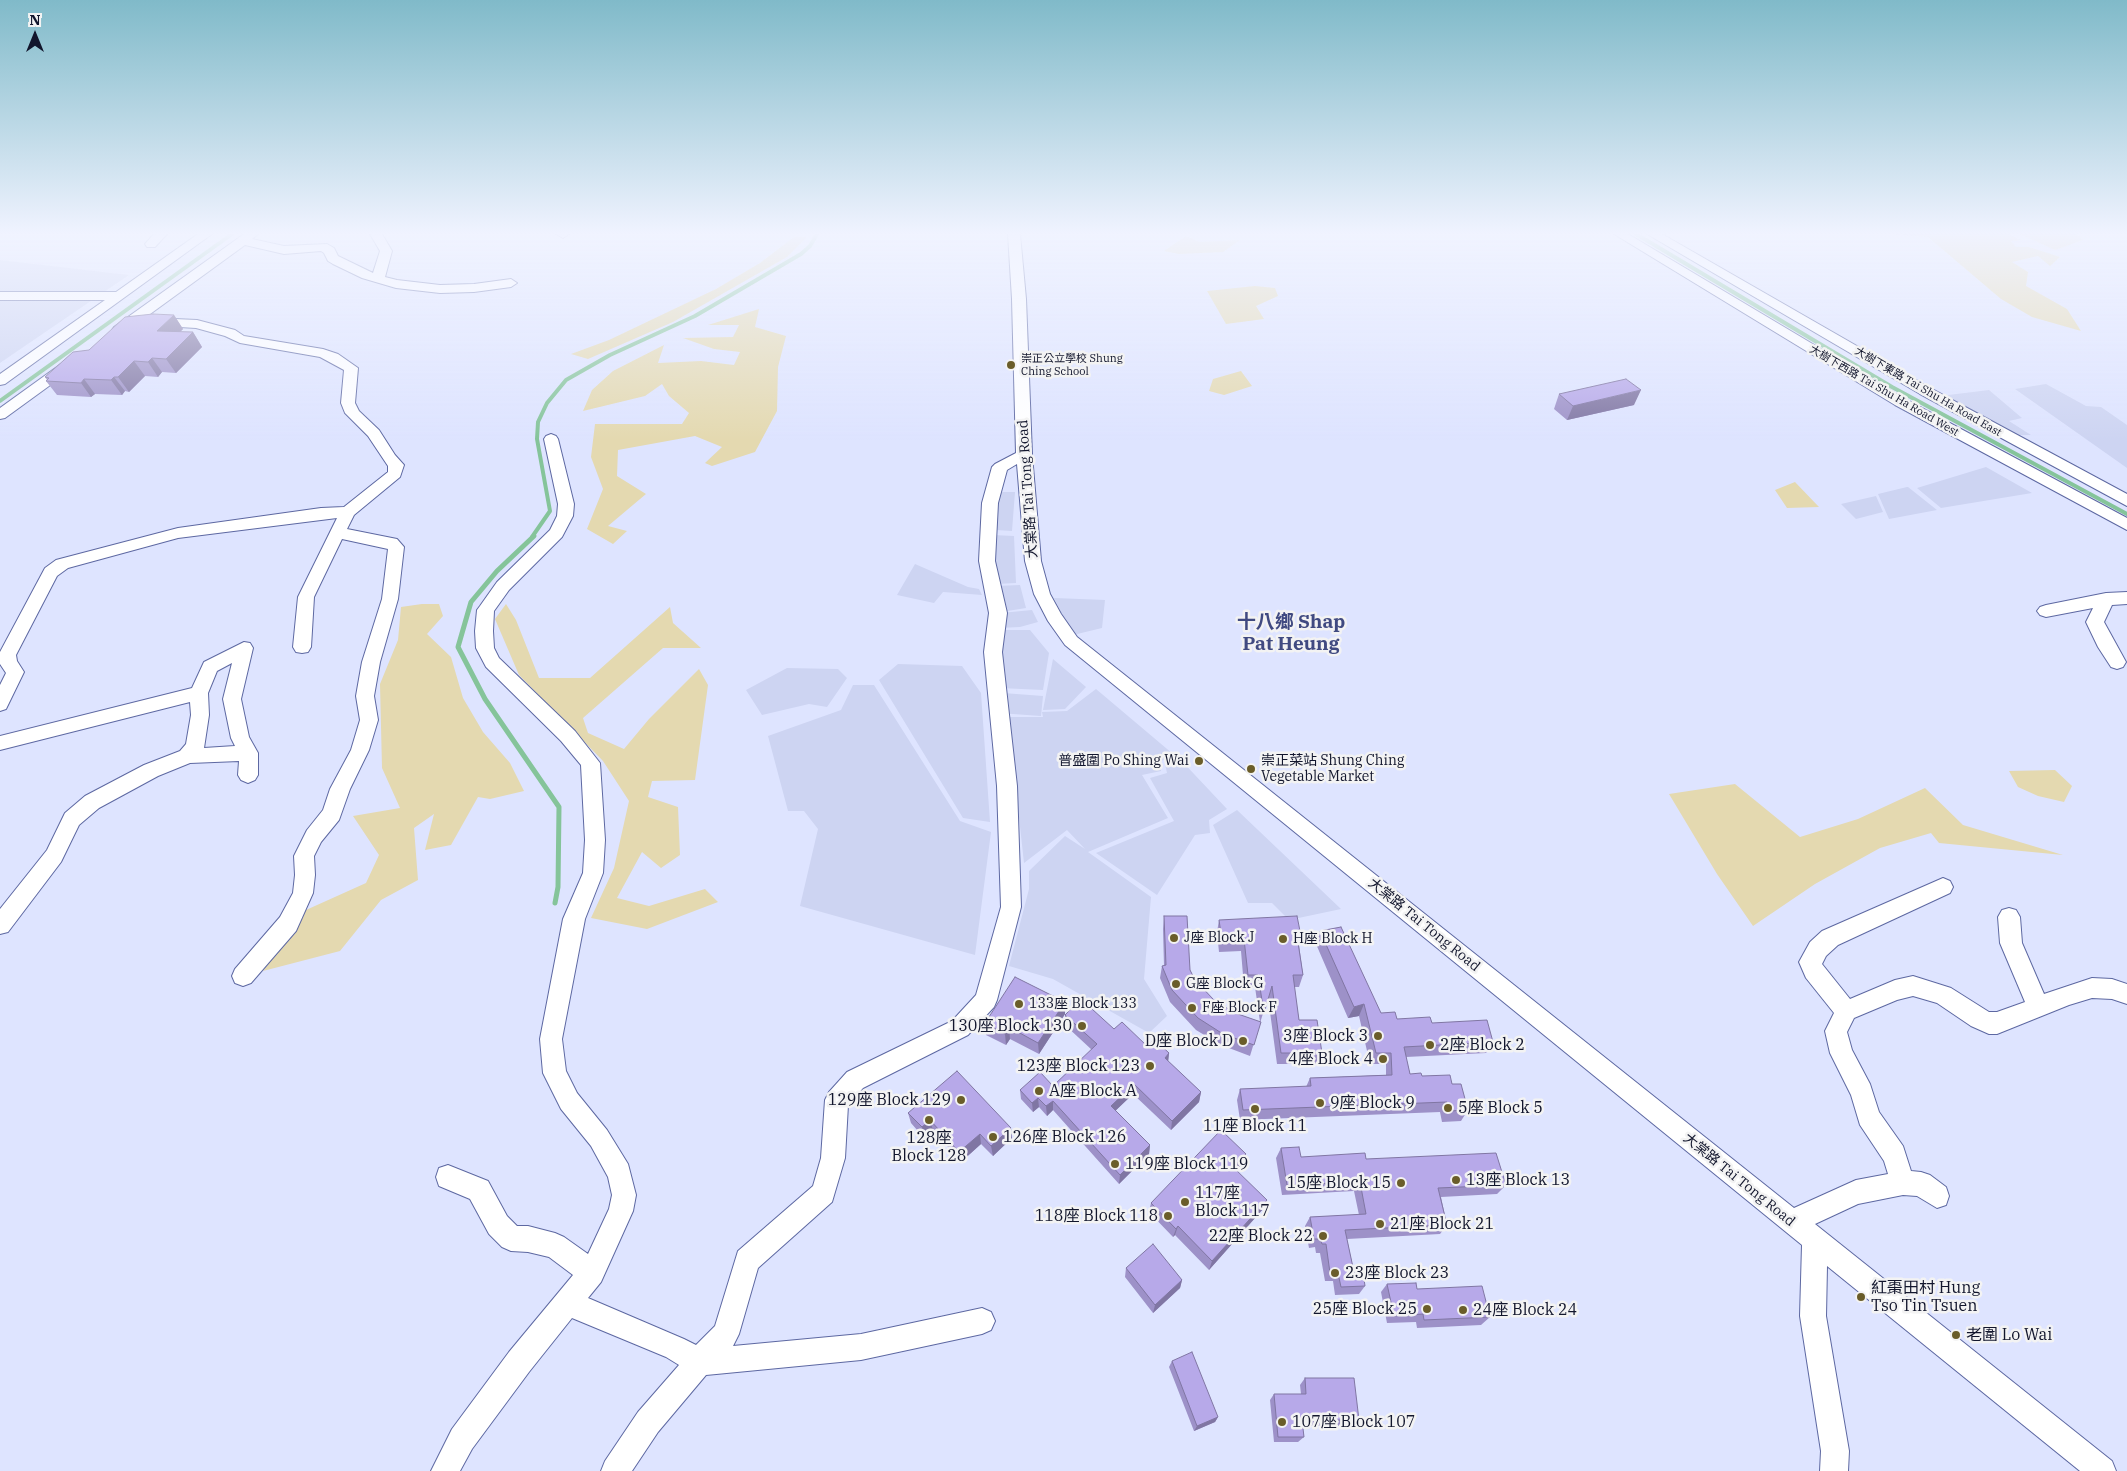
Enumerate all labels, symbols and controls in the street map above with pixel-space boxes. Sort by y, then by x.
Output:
north arrow [10,10,60,60]
text: N [29,11,41,29]
street label: 大樹下西路 Tai Shu Ha Road West [1807,343,1961,439]
street label: 大樹下東路 Tai Shu Ha Road East [1852,344,2004,440]
place label: 崇正公立學校 Shung Ching School [1021,352,1123,378]
marker: 崇正公立學校 Shung Ching School [1005,359,1017,371]
street label: 大棠路 Tai Tong Road [1015,419,1041,559]
district label: 十八鄉 Shap Pat Heung [1237,612,1345,656]
place label: 普盛圍 Po Shing Wai [1058,753,1189,769]
place label: 崇正菜站 Shung Ching Vegetable Market [1261,753,1404,786]
marker: 普盛圍 Po Shing Wai [1193,755,1205,767]
marker: 崇正菜站 Shung Ching Vegetable Market [1245,763,1257,775]
street label: 大棠路 Tai Tong Road [1365,875,1483,975]
place label: J座 Block J [1184,930,1254,946]
place label: H座 Block H [1293,931,1373,947]
marker: J座 Block J [1168,932,1180,944]
marker: H座 Block H [1277,933,1289,945]
place label: G座 Block G [1186,976,1264,992]
marker: G座 Block G [1170,978,1182,990]
place label: 133座 Block 133 [1029,996,1137,1012]
marker: 133座 Block 133 [1013,998,1025,1010]
place label: F座 Block F [1202,1000,1277,1016]
marker: F座 Block F [1186,1002,1198,1014]
place label: 130座 Block 130 [949,1016,1072,1036]
marker: 130座 Block 130 [1076,1020,1088,1032]
place label: 3座 Block 3 [1283,1026,1368,1046]
marker: 3座 Block 3 [1372,1030,1384,1042]
place label: D座 Block D [1145,1031,1233,1051]
marker: D座 Block D [1237,1035,1249,1047]
place label: 2座 Block 2 [1440,1035,1525,1055]
marker: 2座 Block 2 [1424,1039,1436,1051]
place label: 4座 Block 4 [1288,1049,1373,1069]
marker: 4座 Block 4 [1377,1053,1389,1065]
place label: 123座 Block 123 [1017,1056,1140,1076]
marker: 123座 Block 123 [1144,1060,1156,1072]
place label: A座 Block A [1049,1081,1137,1101]
marker: A座 Block A [1033,1085,1045,1097]
place label: 129座 Block 129 [828,1090,951,1110]
place label: 9座 Block 9 [1330,1093,1415,1113]
marker: 129座 Block 129 [955,1094,967,1106]
marker: 9座 Block 9 [1314,1097,1326,1109]
place label: 5座 Block 5 [1458,1098,1543,1118]
marker: 5座 Block 5 [1442,1102,1454,1114]
marker: 11座 Block 11 [1249,1103,1261,1115]
marker: 128座 Block 128 [923,1114,935,1126]
place label: 11座 Block 11 [1203,1116,1307,1136]
place label: 126座 Block 126 [1003,1127,1126,1147]
place label: 128座 Block 128 [892,1128,966,1166]
street label: 大棠路 Tai Tong Road [1680,1130,1798,1230]
marker: 126座 Block 126 [987,1131,999,1143]
place label: 119座 Block 119 [1125,1154,1248,1174]
marker: 119座 Block 119 [1109,1158,1121,1170]
place label: 13座 Block 13 [1466,1170,1570,1190]
place label: 15座 Block 15 [1287,1173,1391,1193]
marker: 13座 Block 13 [1450,1174,1462,1186]
marker: 15座 Block 15 [1395,1177,1407,1189]
place label: 117座 Block 117 [1195,1183,1270,1221]
marker: 117座 Block 117 [1179,1196,1191,1208]
place label: 118座 Block 118 [1035,1206,1158,1226]
marker: 118座 Block 118 [1162,1210,1174,1222]
place label: 21座 Block 21 [1390,1214,1494,1234]
marker: 21座 Block 21 [1374,1218,1386,1230]
place label: 22座 Block 22 [1209,1226,1313,1246]
marker: 22座 Block 22 [1317,1230,1329,1242]
place label: 23座 Block 23 [1345,1263,1449,1283]
marker: 23座 Block 23 [1329,1267,1341,1279]
place label: 紅棗田村 Hung Tso Tin Tsuen [1871,1278,1980,1316]
marker: 紅棗田村 Hung Tso Tin Tsuen [1855,1291,1867,1303]
place label: 25座 Block 25 [1313,1299,1417,1319]
place label: 24座 Block 24 [1473,1300,1577,1320]
marker: 25座 Block 25 [1421,1303,1433,1315]
marker: 24座 Block 24 [1457,1304,1469,1316]
place label: 老圍 Lo Wai [1966,1325,2052,1345]
marker: 老圍 Lo Wai [1950,1329,1962,1341]
place label: 107座 Block 107 [1292,1412,1415,1432]
marker: 107座 Block 107 [1276,1416,1288,1428]

